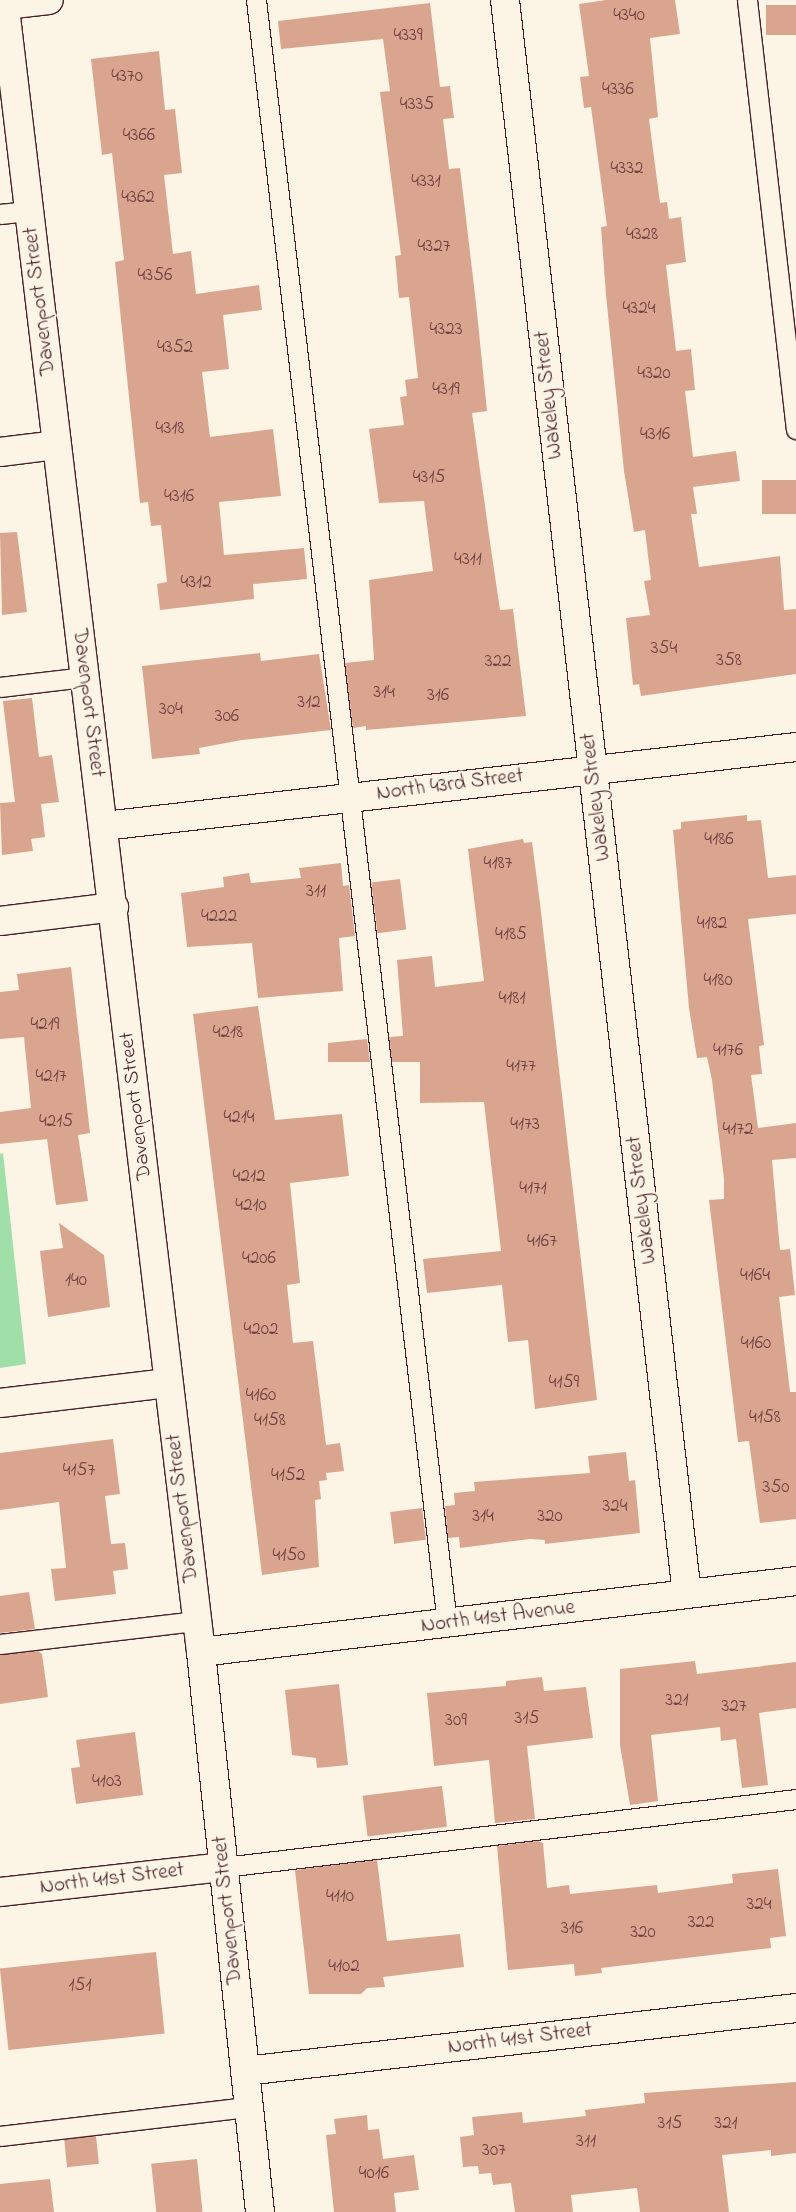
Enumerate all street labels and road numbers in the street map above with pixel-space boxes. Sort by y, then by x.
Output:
street label: Davenport Street [18,225,62,377]
street label: Wakeley Street [530,330,568,460]
street label: Davenport Street [66,627,110,779]
street label: Wakeley Street [576,731,616,863]
street label: North 43rd Street [375,763,525,807]
street label: Davenport Street [114,1030,158,1182]
street label: Wakeley Street [622,1134,662,1266]
street label: Davenport Street [161,1432,205,1584]
street label: North 41st Avenue [420,1595,576,1639]
street label: Davenport Street [208,1834,248,1986]
street label: North 41st Street [38,1858,186,1900]
street label: North 41st Street [446,2018,594,2060]

